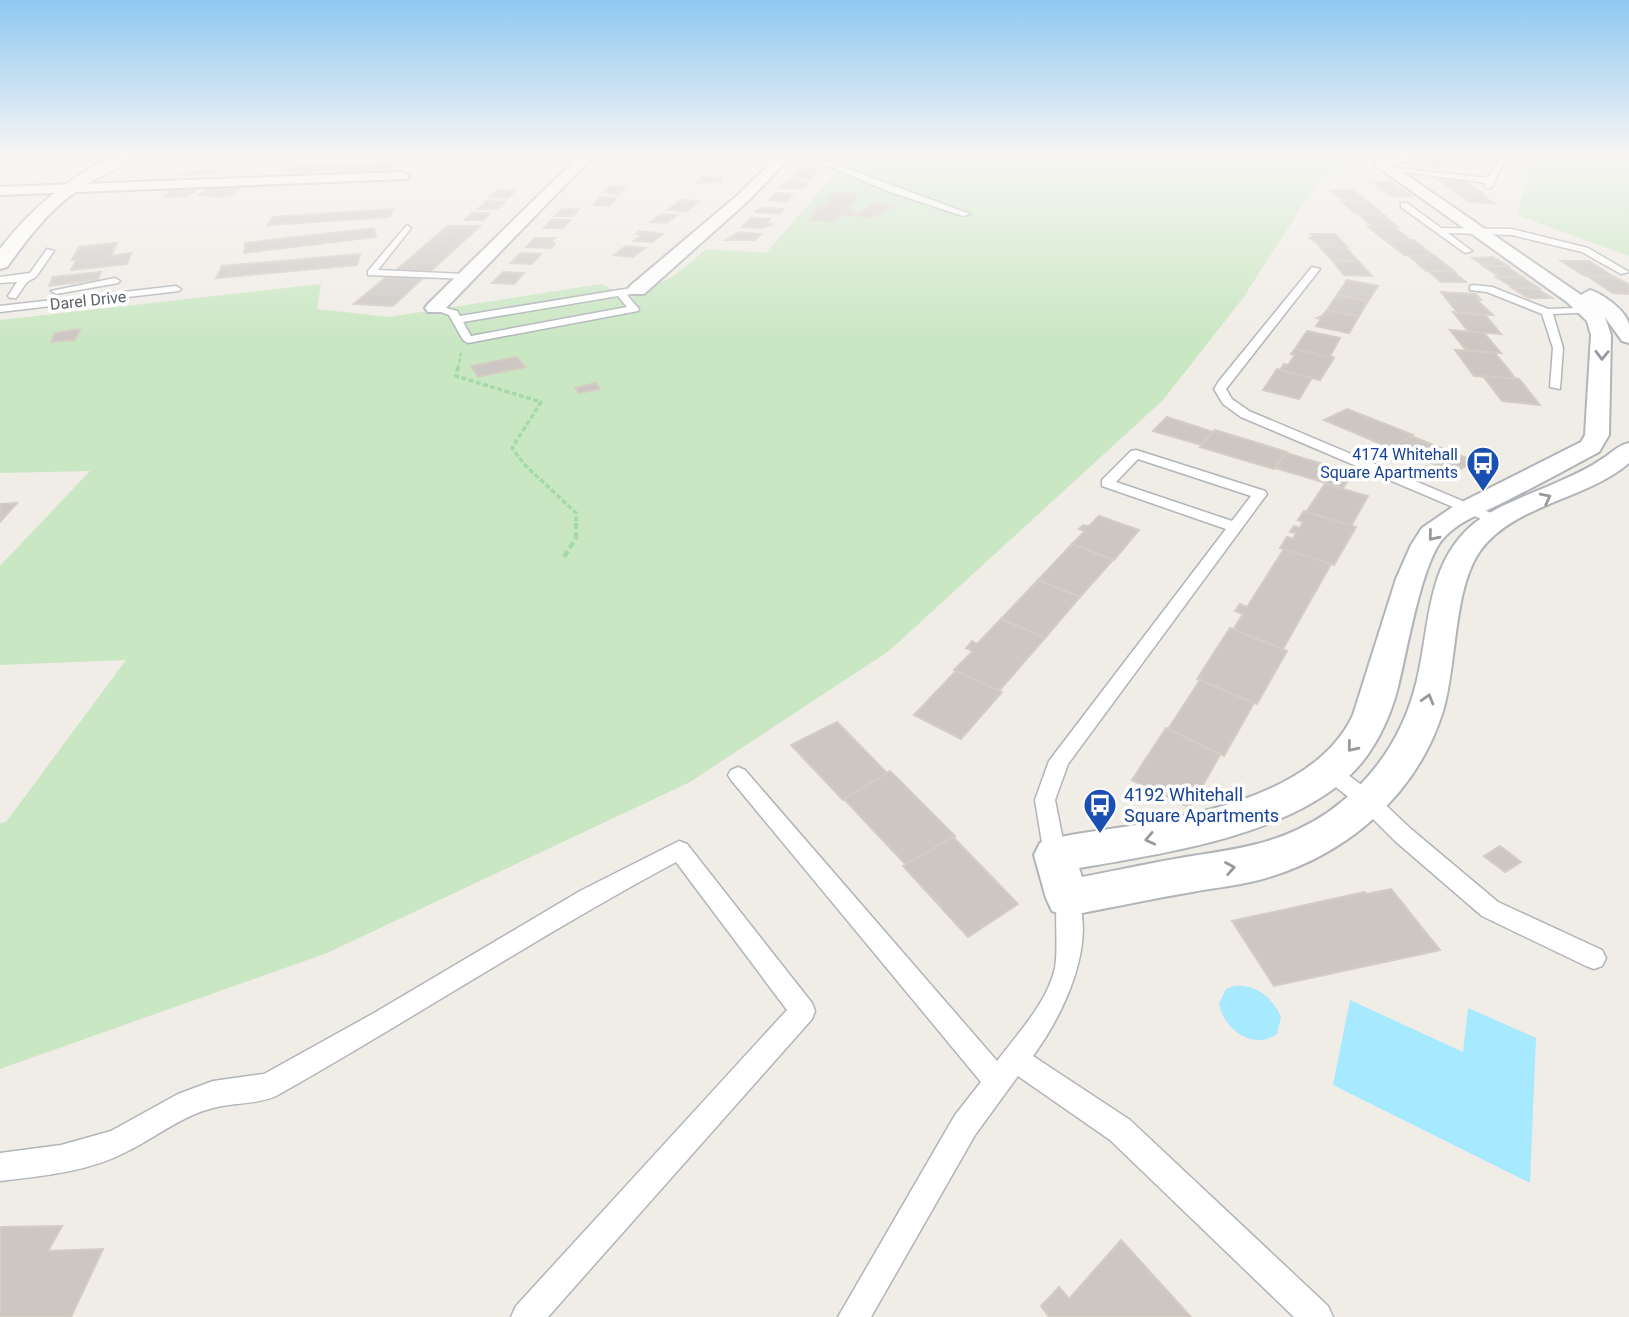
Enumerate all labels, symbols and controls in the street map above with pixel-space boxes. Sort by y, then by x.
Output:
street label: Darel Drive [49,287,127,314]
one-way arrow [1594,350,1610,361]
bus stop icon: 4174 Whitehall Square Apartments [1464,444,1502,493]
place label: 4174 Whitehall Square Apartments [1320,445,1458,482]
one-way arrow [1539,493,1551,507]
one-way arrow [1428,529,1441,541]
one-way arrow [1420,693,1435,705]
one-way arrow [1348,738,1360,751]
place label: 4192 Whitehall Square Apartments [1124,784,1279,826]
bus stop icon: 4192 Whitehall Square Apartments [1081,786,1119,835]
one-way arrow [1144,830,1156,845]
one-way arrow [1224,861,1236,876]

